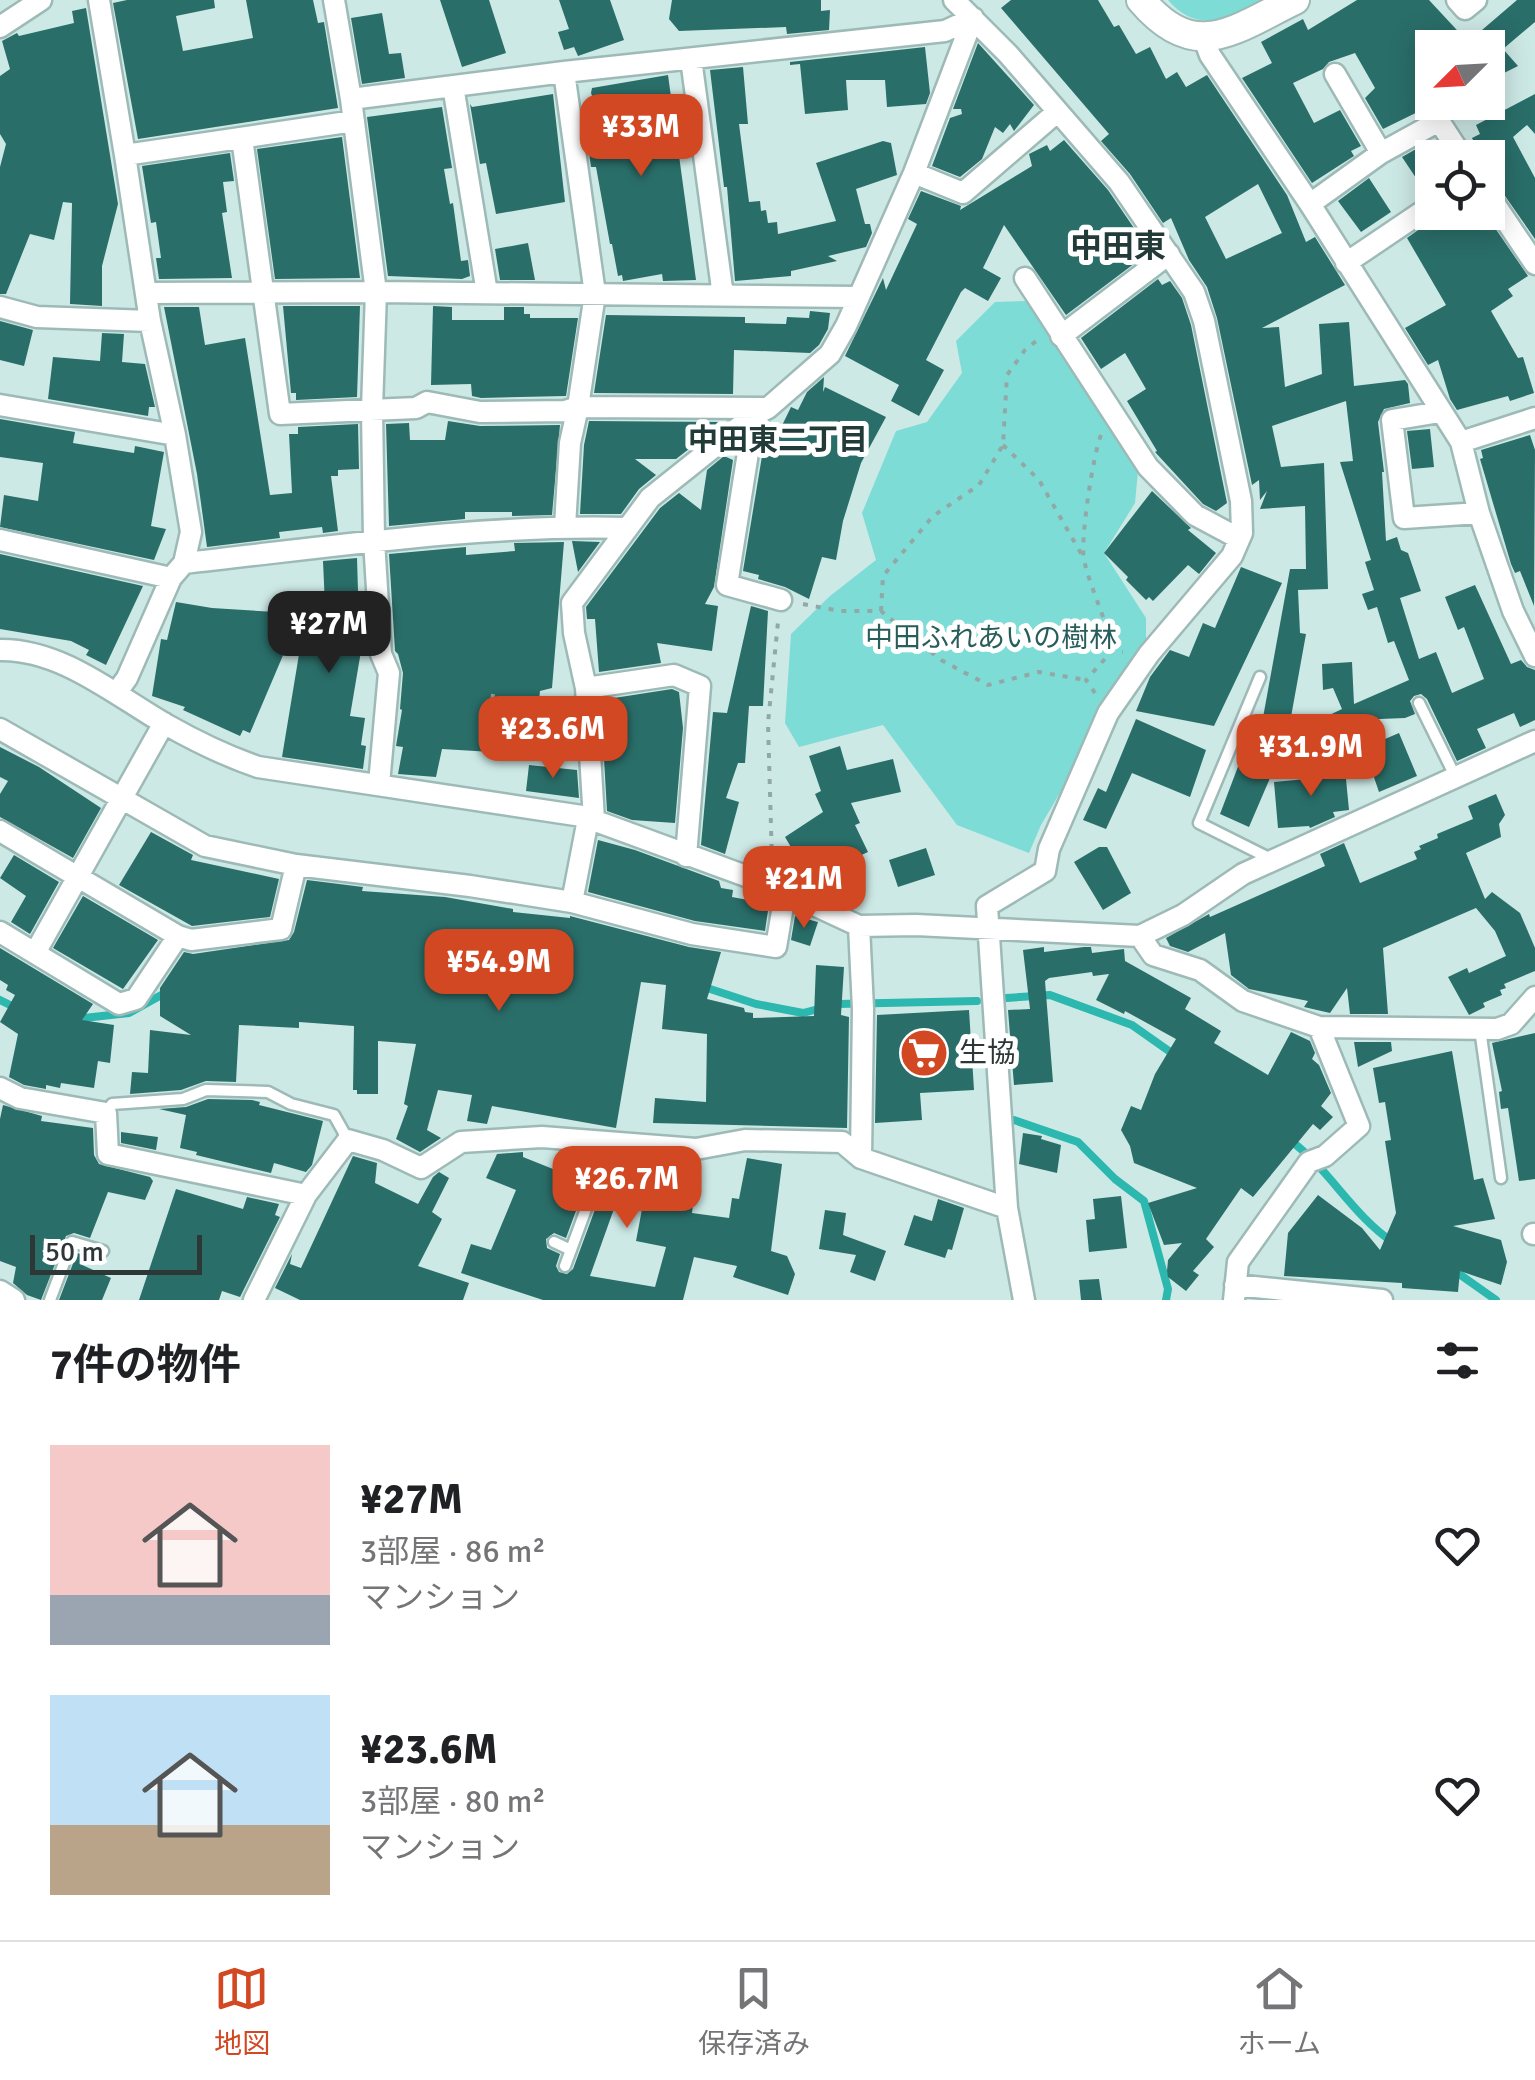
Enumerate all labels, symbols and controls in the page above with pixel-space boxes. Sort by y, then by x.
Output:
north arrow [1415,30,1505,120]
map controls [1415,30,1505,230]
pin: ¥33M [582,94,700,179]
text: ¥33M [602,107,680,146]
button: locate [1415,140,1505,230]
district label: 中田東 [1070,227,1166,266]
district label: 中田東二丁目 [688,422,868,459]
pin: ¥27M [270,591,388,676]
text: ¥27M [290,604,368,643]
park label: 中田ふれあいの樹林 [865,621,1117,655]
pin: ¥23.6M [472,696,634,781]
text: ¥23.6M [501,709,605,748]
pin: ¥31.9M [1230,714,1392,799]
text: ¥31.9M [1259,727,1363,766]
pin: ¥21M [745,846,863,931]
text: ¥21M [765,859,843,898]
pin: ¥54.9M [418,929,580,1014]
text: ¥54.9M [447,942,551,981]
supermarket icon: 生協 [898,1027,950,1079]
place label: 生協 [959,1036,1015,1070]
pin: ¥26.7M [546,1146,708,1231]
text: ¥26.7M [575,1159,679,1198]
scale bar [30,1230,202,1274]
text: 50 m [45,1235,104,1269]
icon: filters [1430,1333,1485,1388]
text: 7件の物件 [50,1340,241,1391]
text: ¥27M [360,1474,463,1525]
icon: home [130,1485,250,1605]
icon: heart [1430,1518,1485,1573]
text: 3部屋 · 86 m² [360,1532,546,1571]
text: マンション [360,1578,520,1617]
text: ¥23.6M [360,1724,498,1775]
icon: home [130,1735,250,1855]
icon: heart [1430,1768,1485,1823]
text: 3部屋 · 80 m² [360,1782,546,1821]
text: マンション [360,1828,520,1867]
tab: 地図 [214,1961,270,2061]
tab: 保存済み [698,1961,810,2061]
tab: ホーム [1238,1961,1321,2061]

